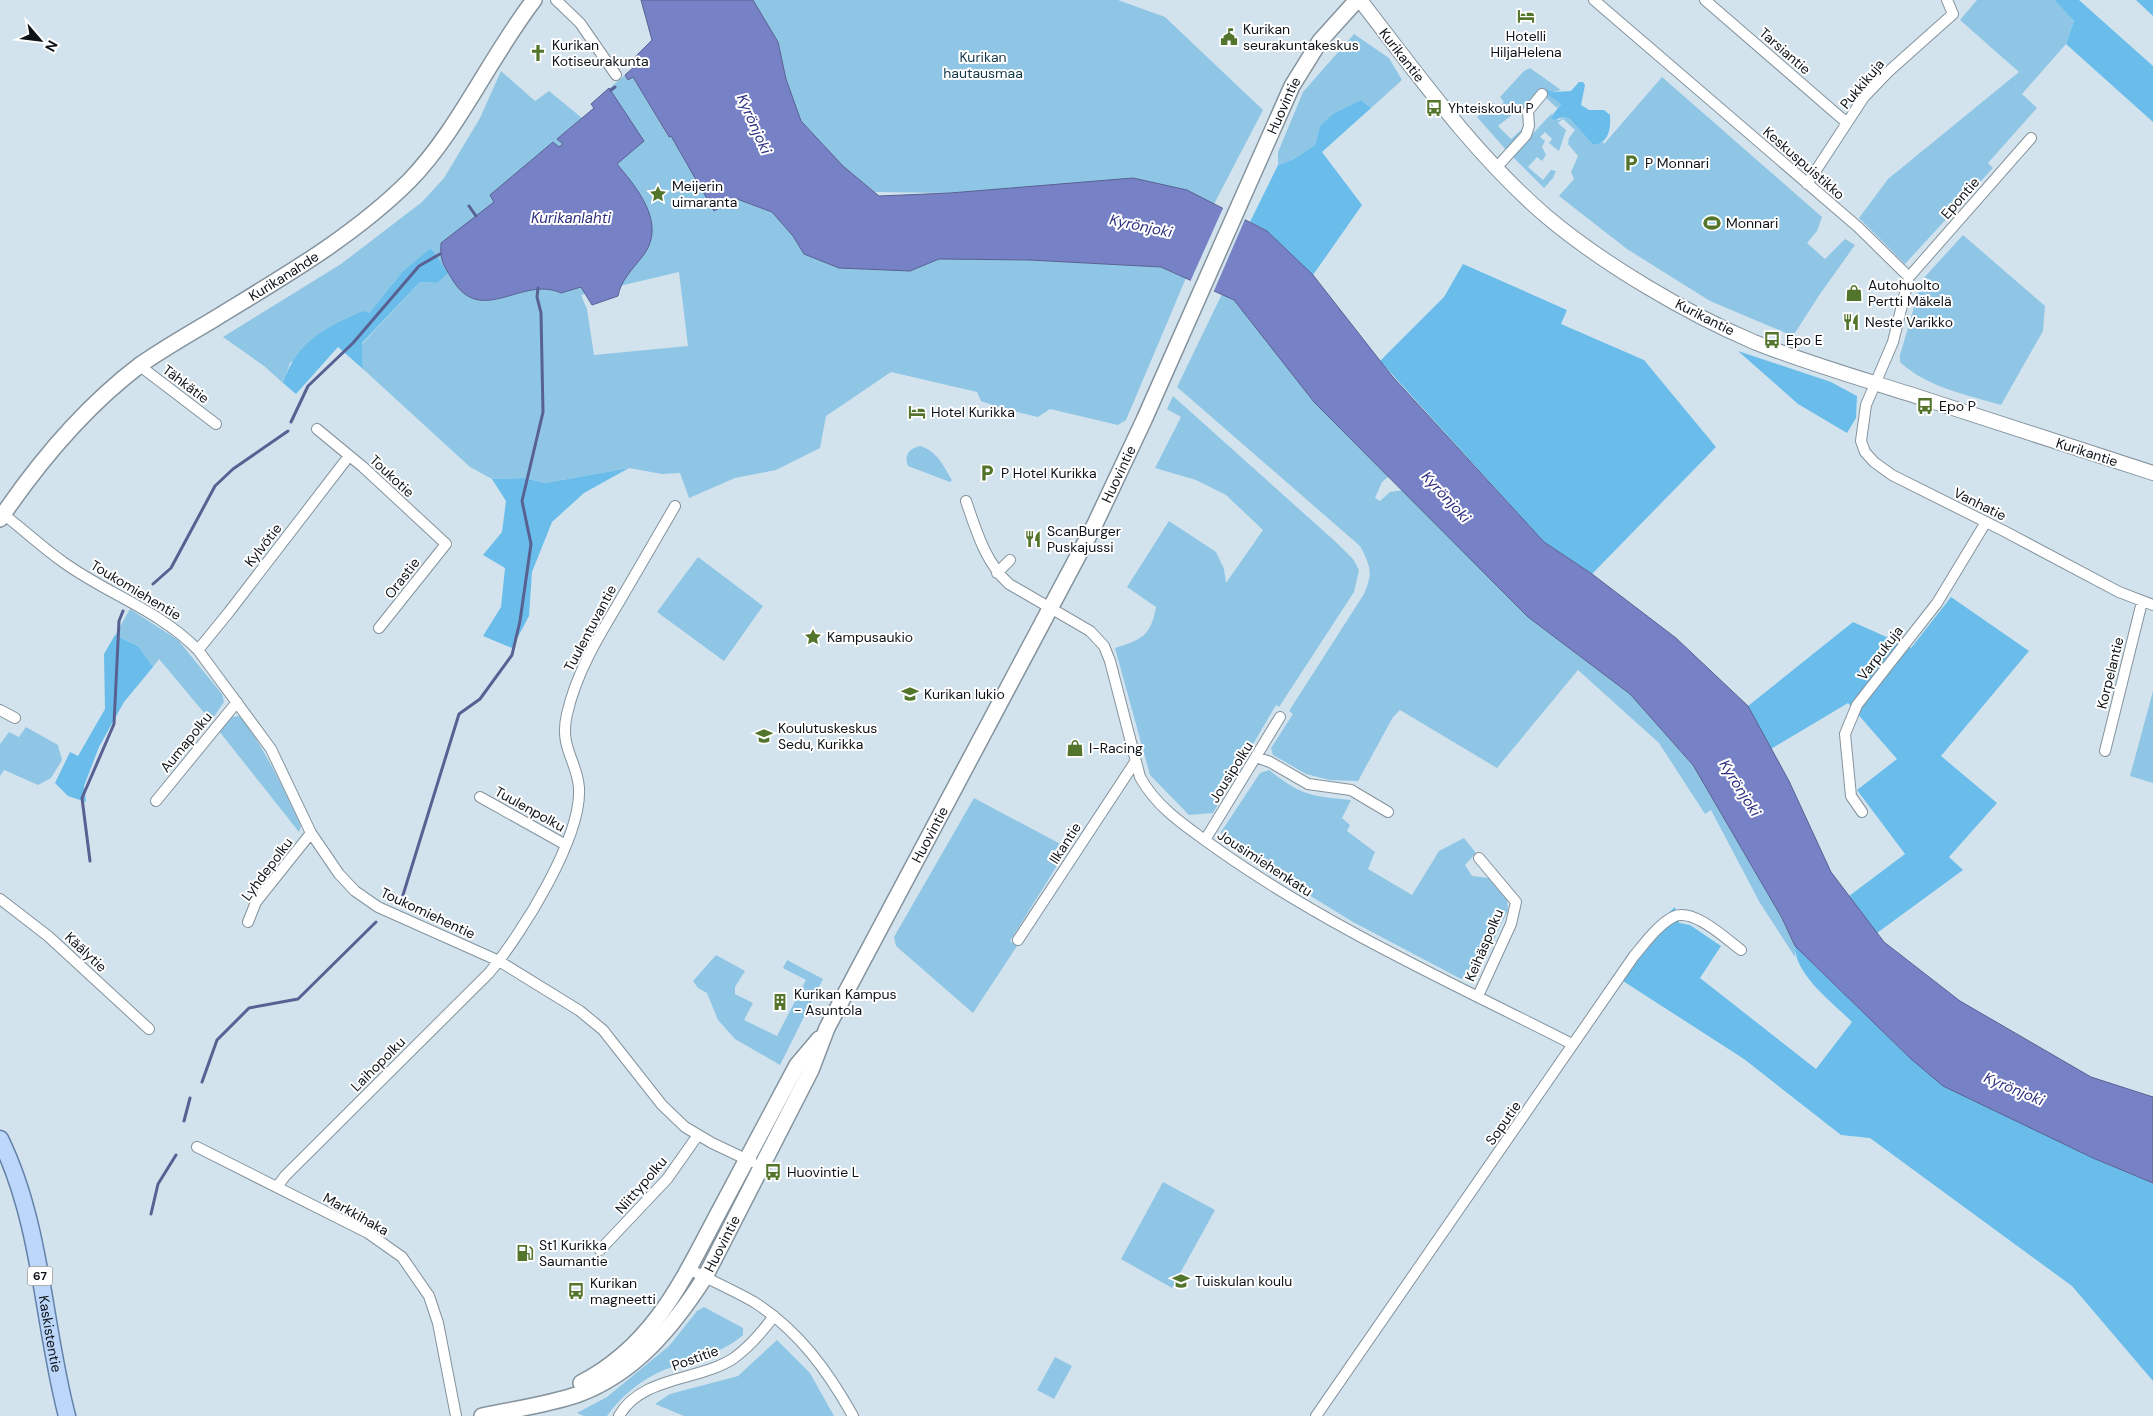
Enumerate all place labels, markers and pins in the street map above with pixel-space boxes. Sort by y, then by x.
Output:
hotel icon: Hotelli HiljaHelena [1516,6,1536,26]
place label: Kurikan seurakuntakeskus [1243,20,1359,54]
public building icon: Kurikan seurakuntakeskus [1219,27,1239,47]
place label: Hotelli HiljaHelena [1490,27,1562,61]
place label: Kurikan Kotiseurakunta [552,36,649,70]
church icon: Kurikan Kotiseurakunta [528,43,548,63]
bus stop icon: Yhteiskoulu P [1424,98,1444,118]
place label: Yhteiskoulu P [1448,99,1534,117]
parking icon: P Monnari [1621,153,1641,173]
place label: P Monnari [1645,154,1709,172]
place label: Meijerin uimaranta [672,177,737,211]
place icon: Meijerin uimaranta [648,184,668,204]
sports icon: Monnari [1702,213,1722,233]
place label: Monnari [1726,214,1778,232]
place label: Autohuolto Pertti Mäkelä [1868,276,1952,310]
shop icon: Autohuolto Pertti Mäkelä [1844,283,1864,303]
restaurant icon: Neste Varikko [1841,312,1861,332]
place label: Neste Varikko [1865,313,1953,331]
bus stop icon: Epo E [1762,330,1782,350]
place label: Epo E [1786,331,1823,349]
bus stop icon: Epo P [1915,396,1935,416]
place label: Epo P [1939,397,1976,415]
hotel icon: Hotel Kurikka [907,402,927,422]
place label: Hotel Kurikka [931,403,1015,421]
parking icon: P Hotel Kurikka [977,463,997,483]
place label: P Hotel Kurikka [1001,464,1097,482]
place label: ScanBurger Puskajussi [1047,522,1121,556]
restaurant icon: ScanBurger Puskajussi [1023,529,1043,549]
place icon: Kampusaukio [803,627,823,647]
place label: Kampusaukio [827,628,913,646]
school or university icon: Kurikan lukio [900,684,920,704]
place label: Kurikan lukio [924,685,1005,703]
place label: Koulutuskeskus Sedu, Kurikka [778,719,877,753]
school or university icon: Koulutuskeskus Sedu, Kurikka [754,726,774,746]
shop icon: I-Racing [1065,738,1085,758]
place label: I-Racing [1089,739,1143,757]
place label: Kurikan Kampus - Asuntola [794,985,897,1019]
building icon: Kurikan Kampus - Asuntola [770,992,790,1012]
bus stop icon: Huovintie L [763,1162,783,1182]
place label: Huovintie L [787,1163,859,1181]
place label: St1 Kurikka Saumantie [539,1236,608,1270]
fuel station icon: St1 Kurikka Saumantie [515,1243,535,1263]
school or university icon: Tuiskulan koulu [1171,1271,1191,1291]
place label: Tuiskulan koulu [1195,1272,1292,1290]
place label: Kurikan magneetti [590,1274,656,1308]
bus stop icon: Kurikan magneetti [566,1281,586,1301]

